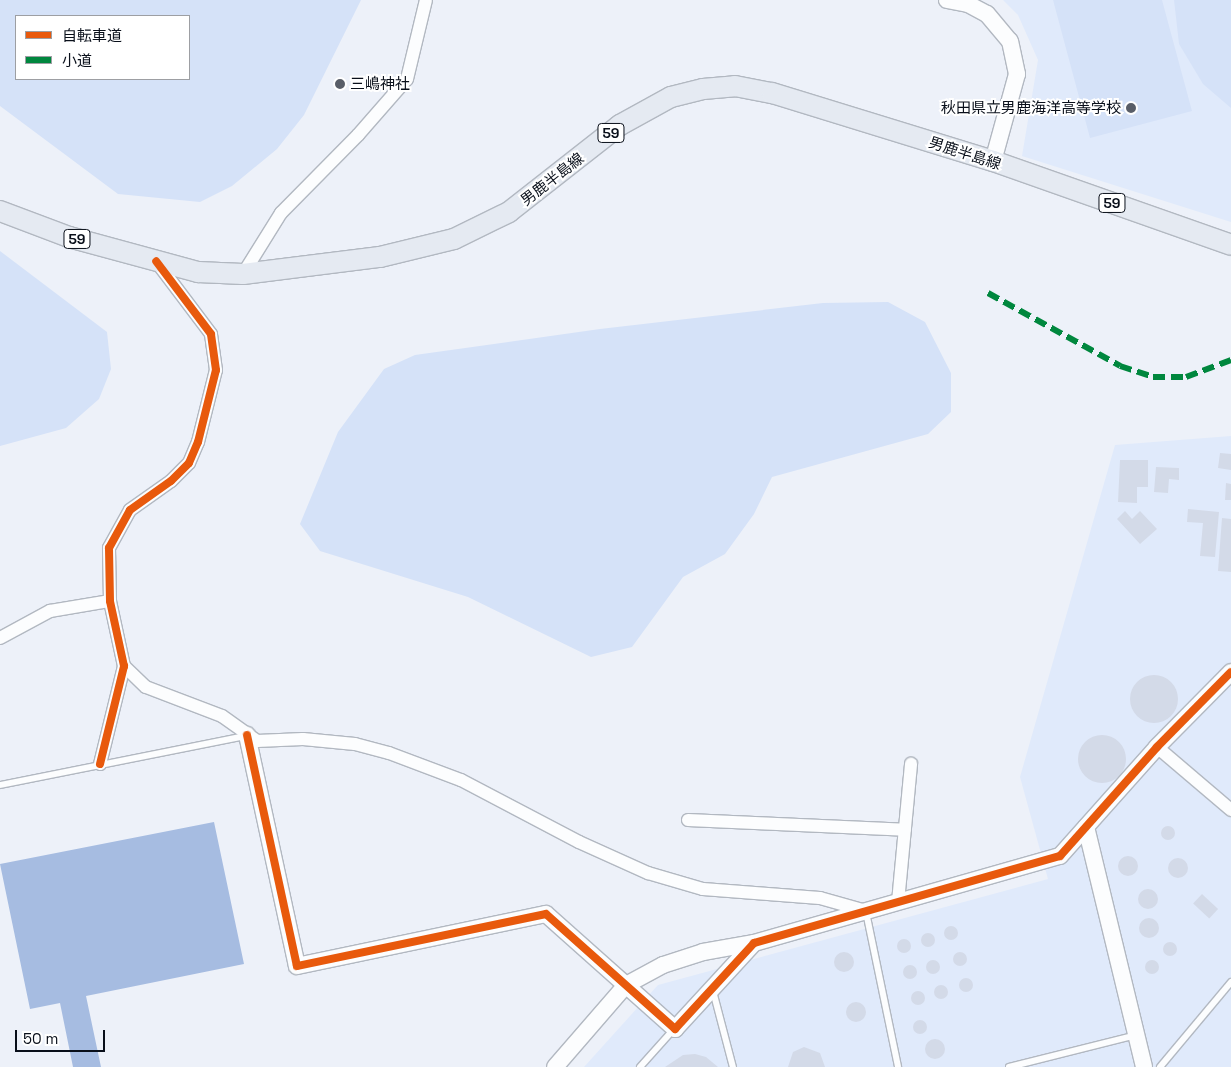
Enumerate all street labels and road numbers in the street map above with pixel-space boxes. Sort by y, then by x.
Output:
road number: 59 [597,122,625,144]
street label: 男鹿半島線 [927,133,1003,173]
street label: 男鹿半島線 [517,149,587,209]
road number: 59 [1098,192,1126,214]
road number: 59 [63,228,91,250]

